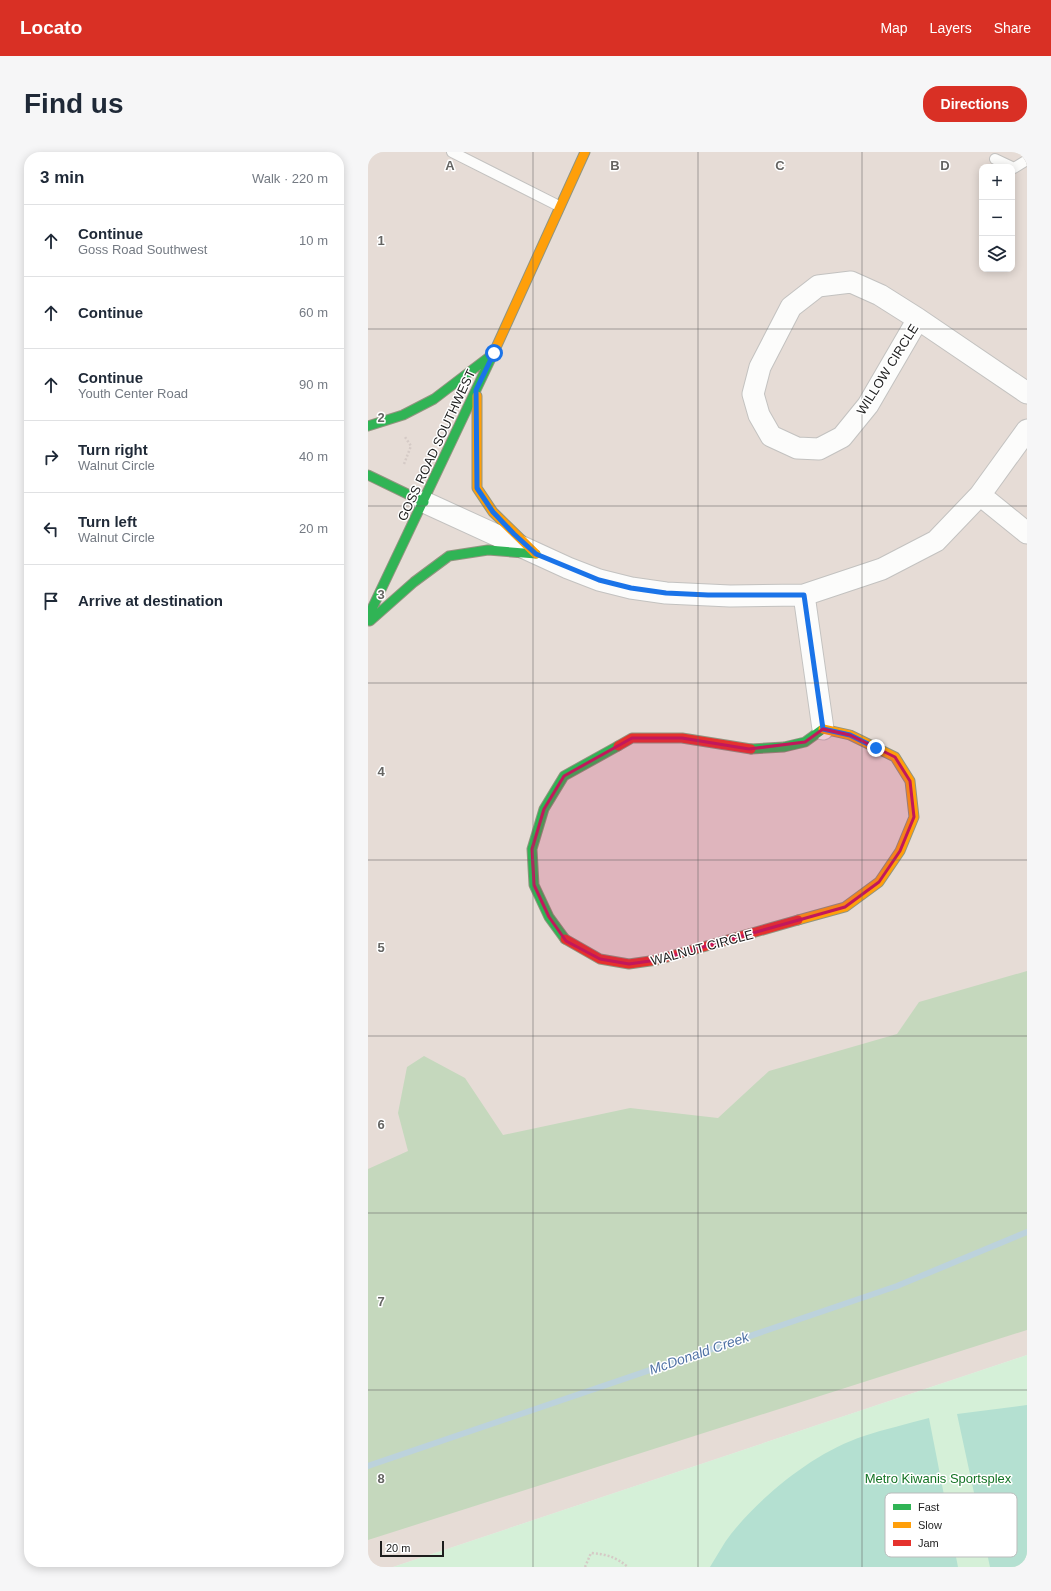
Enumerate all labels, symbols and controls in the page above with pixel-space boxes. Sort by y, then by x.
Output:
text: Locato [20,17,82,38]
text: Map [880,20,908,36]
text: Layers [930,20,972,36]
text: Share [994,20,1031,36]
button: Directions [923,86,1027,122]
text: Find us [24,88,124,119]
text: A [445,158,455,173]
text: B [610,158,620,173]
text: C [775,158,785,173]
text: D [940,158,950,173]
map controls [979,164,1015,272]
button: + [979,164,1015,200]
text: 3 min [40,168,84,187]
text: Walk · 220 m [252,171,328,186]
button: − [979,200,1015,236]
text: Continue [78,225,143,242]
icon: ahead [40,230,62,252]
text: 10 m [299,233,328,248]
text: 1 [377,233,385,248]
button: layers [979,236,1015,272]
text: Goss Road Southwest [78,242,207,257]
icon: ahead [40,302,62,324]
text: Continue [78,304,143,321]
text: 60 m [299,305,328,320]
street label: WILLOW CIRCLE [854,321,922,417]
route start [485,344,503,362]
street label: GOSS ROAD SOUTHWEST [395,367,478,523]
text: Continue [78,369,143,386]
icon: ahead [40,374,62,396]
text: 90 m [299,377,328,392]
text: Youth Center Road [78,386,188,401]
text: 2 [377,410,385,425]
text: Turn right [78,441,148,458]
icon: right [40,446,62,468]
text: 40 m [299,449,328,464]
text: Walnut Circle [78,458,155,473]
text: Turn left [78,513,137,530]
icon: left [40,518,62,540]
text: 20 m [299,521,328,536]
text: Walnut Circle [78,530,155,545]
text: 3 [377,587,385,602]
icon: arrive [40,590,62,612]
text: Arrive at destination [78,592,223,609]
route end [867,739,885,757]
text: 4 [377,764,385,779]
street label: WALNUT CIRCLE [649,927,755,968]
text: 5 [377,940,385,955]
text: 6 [377,1117,385,1132]
text: 7 [377,1294,385,1309]
water label: McDonald Creek [647,1328,752,1378]
text: 8 [377,1471,385,1486]
park label: Metro Kiwanis Sportsplex [865,1471,1012,1486]
legend [885,1493,1017,1557]
text: Fast [918,1501,939,1513]
text: Slow [918,1519,942,1531]
text: Jam [918,1537,939,1549]
scale bar [380,1539,444,1558]
text: 20 m [386,1542,410,1554]

